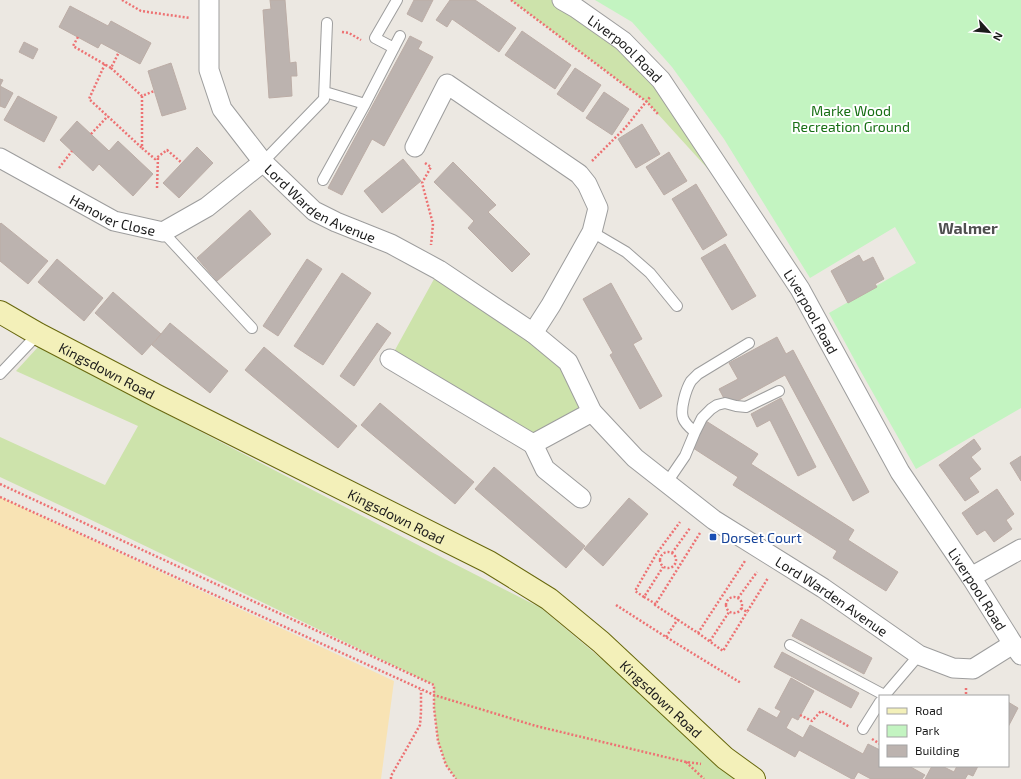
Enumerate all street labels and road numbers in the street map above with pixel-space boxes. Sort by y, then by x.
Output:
street label: Liverpool Road [585,11,667,85]
street label: Lord Warden Avenue [262,160,378,246]
street label: Hanover Close [67,190,157,239]
street label: Liverpool Road [781,266,842,356]
street label: Kingsdown Road [56,338,158,402]
street label: Kingsdown Road [345,485,448,547]
street label: Liverpool Road [945,544,1011,633]
street label: Lord Warden Avenue [773,552,891,639]
street label: Kingsdown Road [617,656,706,741]

